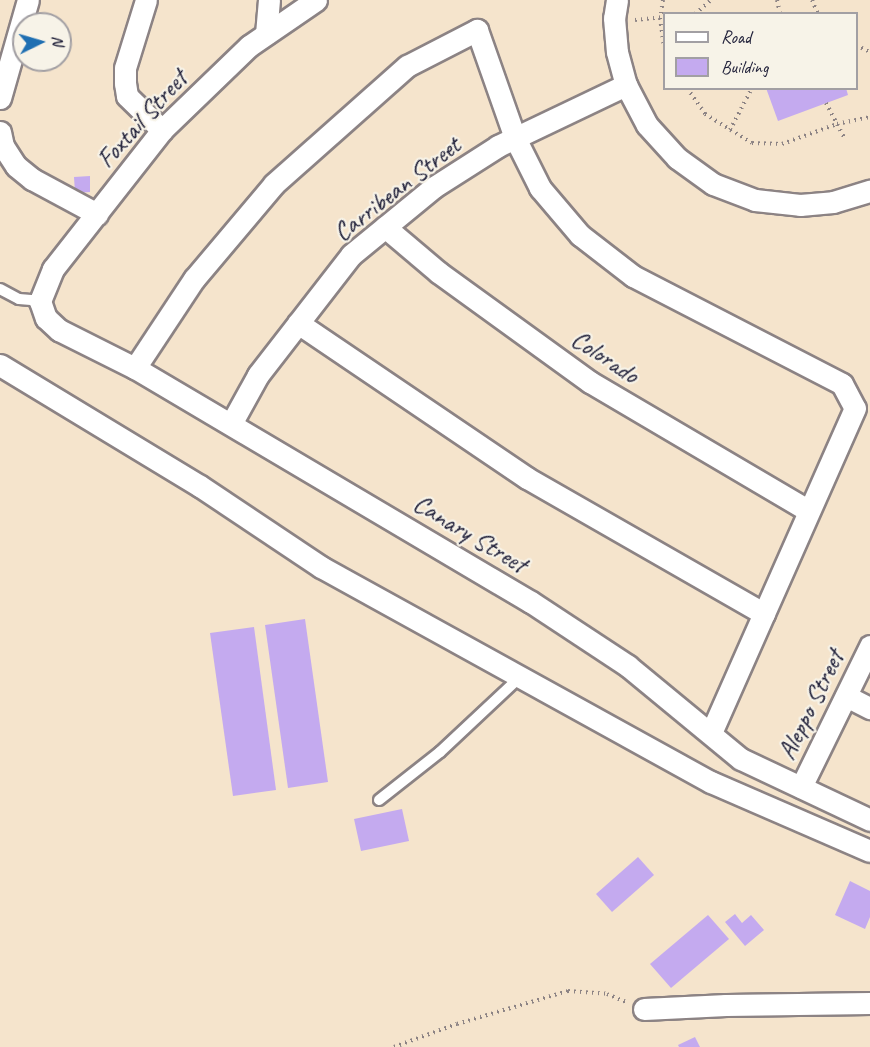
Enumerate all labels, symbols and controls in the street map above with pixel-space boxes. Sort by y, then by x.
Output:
north arrow [12,12,72,72]
legend [663,12,858,90]
text: Road [721,26,751,48]
text: N [48,35,68,46]
text: Building [721,56,768,78]
street label: Foxtail Street [90,64,194,174]
street label: Carribean Street [327,130,467,248]
street label: Colorado [565,324,645,390]
street label: Canary Street [408,488,532,580]
street label: Aleppo Street [771,645,851,765]

